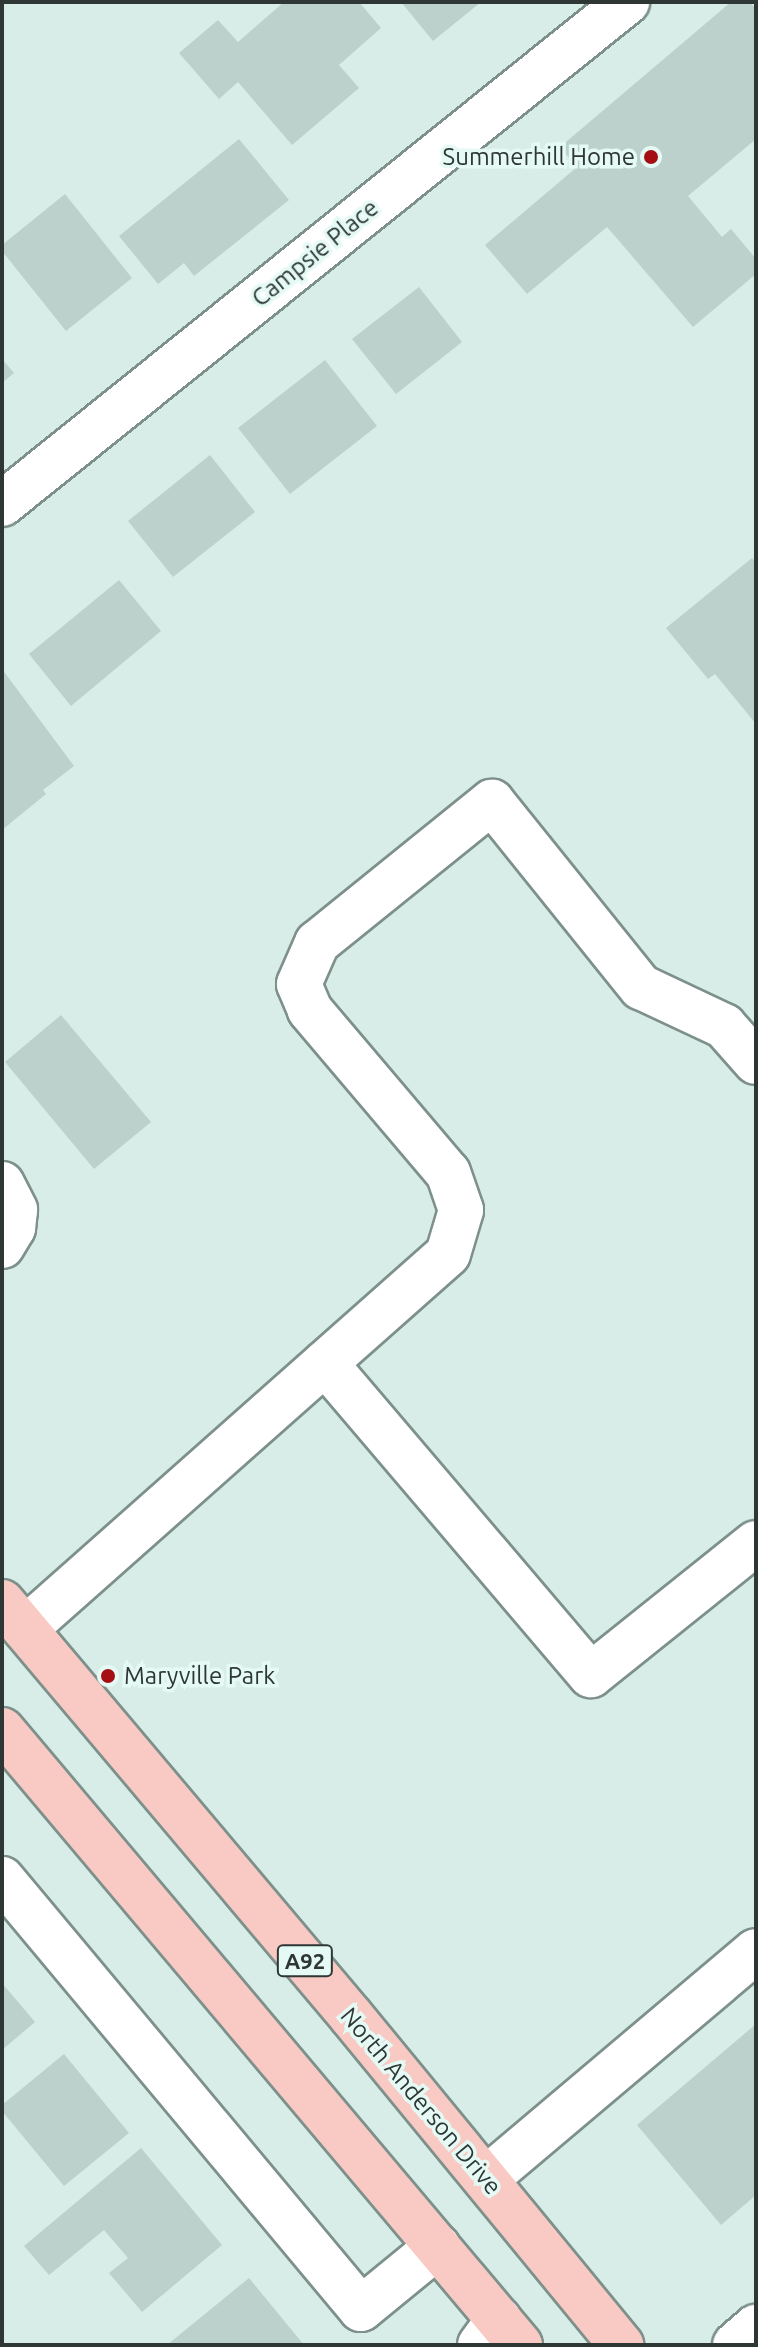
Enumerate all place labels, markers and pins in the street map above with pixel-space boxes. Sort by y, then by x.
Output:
place label: Summerhill Home [443,143,635,171]
marker: Summerhill Home [642,148,660,166]
place label: Maryville Park [124,1662,275,1690]
marker: Maryville Park [99,1667,117,1685]

